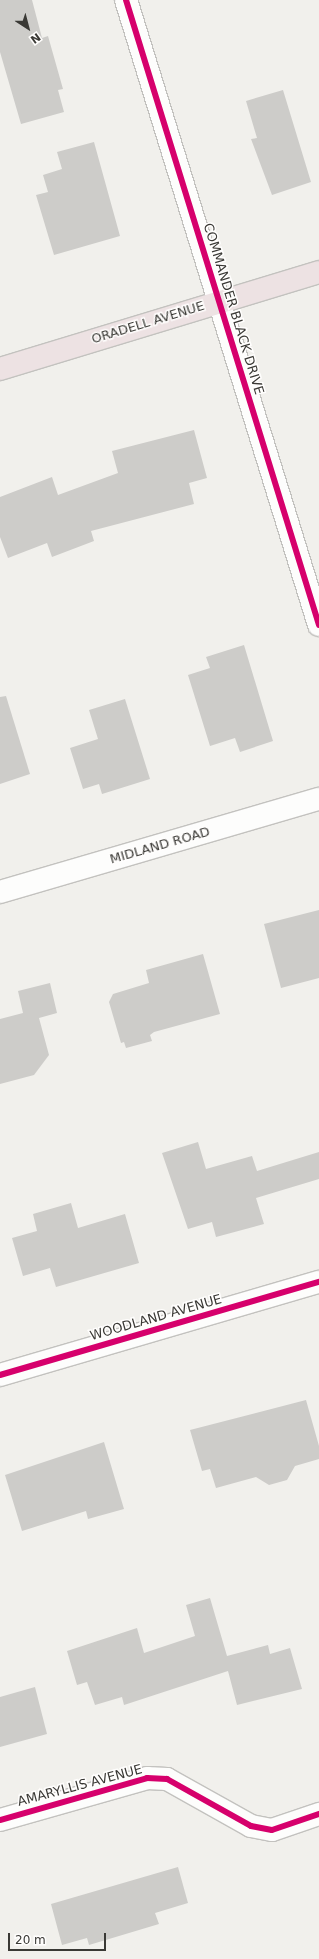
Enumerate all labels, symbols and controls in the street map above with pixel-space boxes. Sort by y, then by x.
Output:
north arrow [8,8,48,48]
text: N [28,30,43,46]
street label: COMMANDER BLACK DRIVE [199,221,267,397]
street label: ORADELL AVENUE [90,298,206,348]
street label: MIDLAND ROAD [108,824,212,868]
street label: WOODLAND AVENUE [88,1292,224,1344]
street label: AMARYLLIS AVENUE [16,1762,144,1810]
scale bar [10,1925,108,1951]
text: 20 m [15,1933,46,1947]

